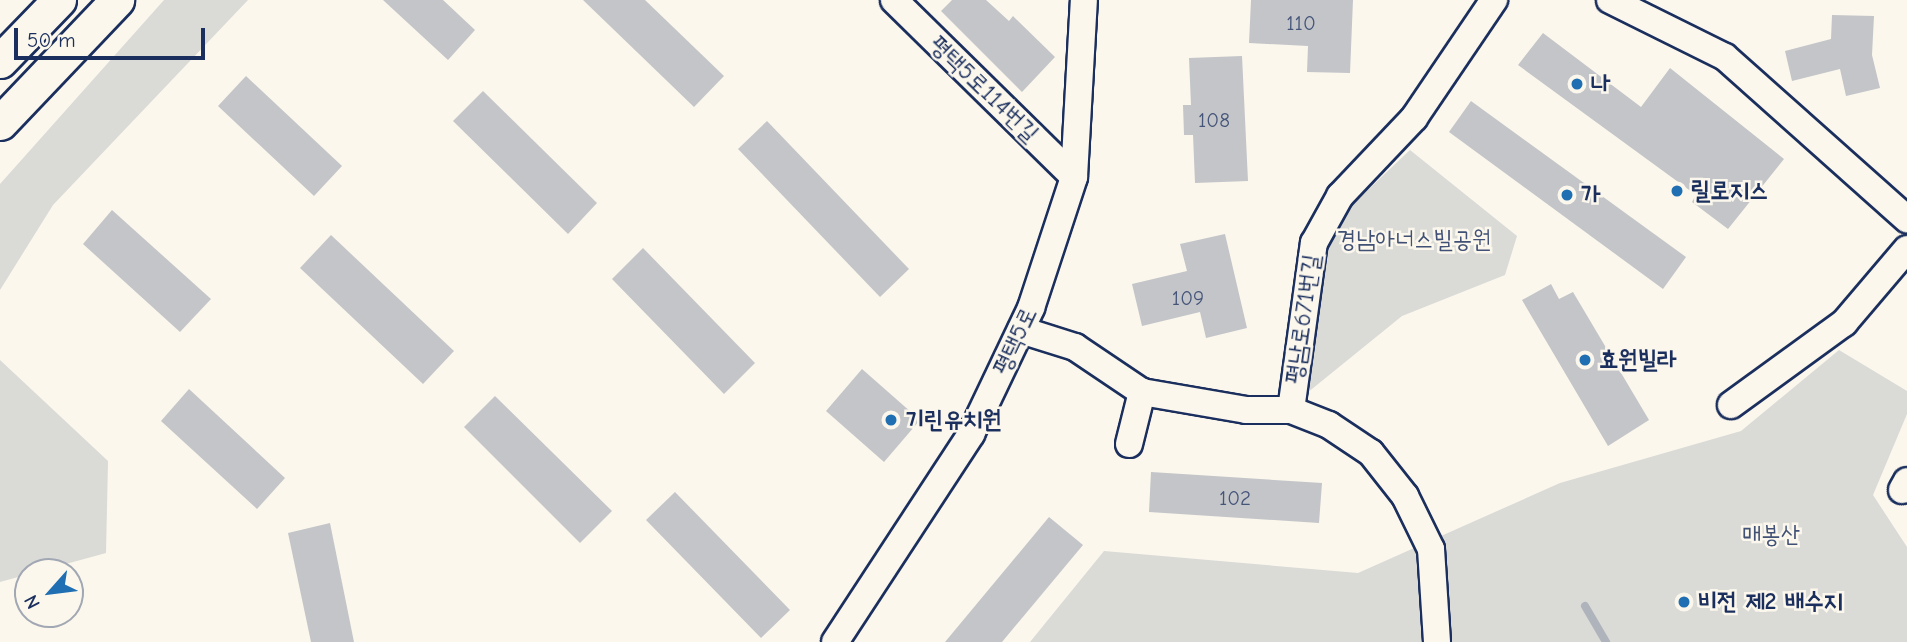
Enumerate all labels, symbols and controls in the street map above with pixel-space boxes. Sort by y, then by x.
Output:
house number: 110 [1286,10,1316,36]
scale bar [18,14,208,58]
text: 50 m [27,28,76,52]
street label: 평택5로114번길 [924,30,1044,148]
place label: 나 [1591,70,1610,98]
marker: 나 [1569,76,1585,92]
house number: 108 [1198,107,1230,133]
place label: 릴로지스 [1691,177,1768,205]
place label: 가 [1581,181,1600,209]
marker: 릴로지스 [1669,183,1685,199]
marker: 가 [1559,187,1575,203]
park label: 경남아너스빌공원 [1337,226,1491,254]
street label: 평남로671번길 [1280,252,1326,386]
house number: 109 [1172,285,1204,311]
street label: 평택5로 [987,303,1043,379]
place label: 효원빌라 [1599,346,1676,374]
marker: 효원빌라 [1577,352,1593,368]
place label: 기린유치원 [905,406,1002,434]
marker: 기린유치원 [883,412,899,428]
house number: 102 [1219,485,1251,511]
park label: 매봉산 [1742,521,1800,549]
north arrow [14,558,84,628]
place label: 비전 제2 배수지 [1698,588,1843,616]
text: N [20,591,45,613]
marker: 비전 제2 배수지 [1676,594,1692,610]

